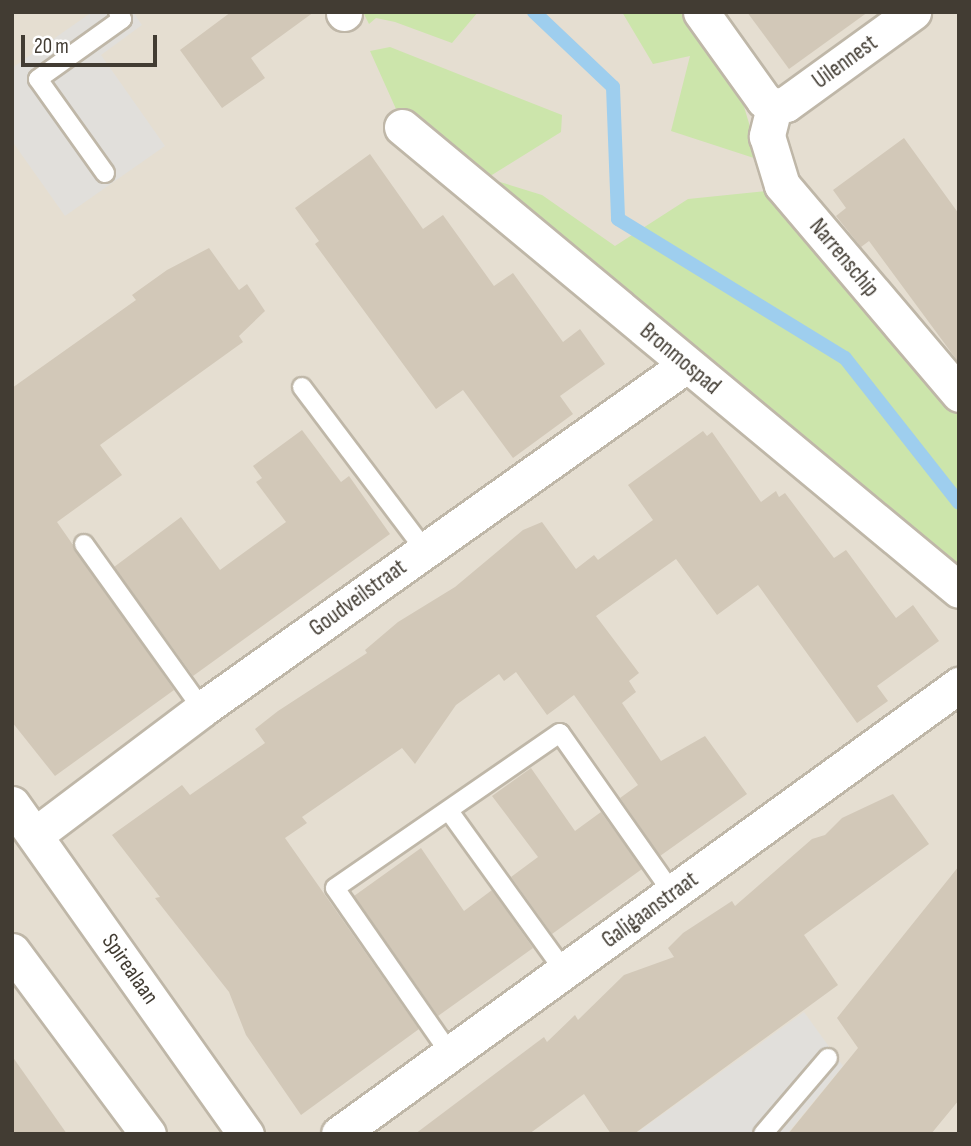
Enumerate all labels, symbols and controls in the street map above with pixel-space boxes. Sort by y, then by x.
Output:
scale bar [24,21,161,65]
street label: Uilennest [807,29,883,95]
text: 20 m [34,34,69,59]
street label: Narrenschip [803,213,885,303]
street label: Bronmospad [634,317,726,401]
street label: Goudveilstraat [304,554,412,642]
street label: Galigaanstraat [597,866,703,954]
street label: Spirealaan [96,928,164,1010]

